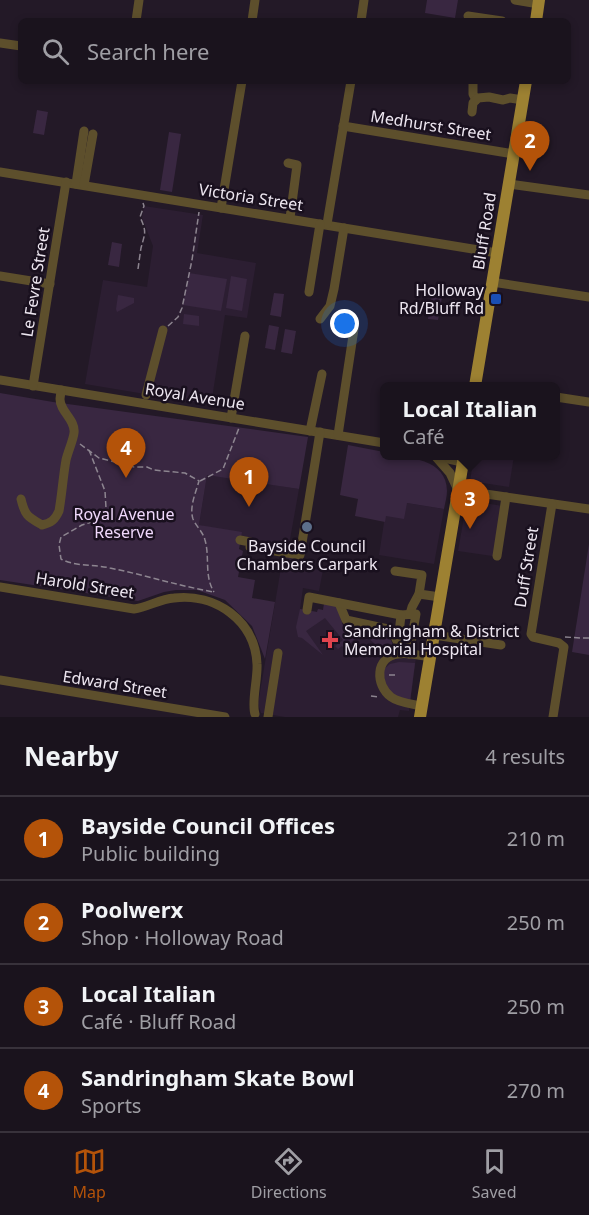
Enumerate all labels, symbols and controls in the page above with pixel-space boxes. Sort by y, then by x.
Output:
search box [18,18,571,84]
icon: search [39,35,72,68]
text: Search here [87,36,209,66]
street label: Medhurst Street [369,105,493,145]
pin: 2 [510,122,550,171]
street label: Victoria Street [197,178,305,216]
street label: Bluff Road [467,191,501,271]
street label: Le Fevre Street [15,225,55,338]
place label: Holloway Rd/Bluff Rd [399,279,485,319]
marker: Holloway Rd/Bluff Rd [489,292,503,306]
your location [330,309,359,338]
street label: Royal Avenue [143,377,247,415]
popup [380,382,560,460]
text: Local Italian [403,393,537,423]
text: Café [403,423,445,450]
pin: 4 [106,428,146,478]
pin: 1 [230,458,268,507]
pin: 3 [450,480,490,529]
park label: Royal Avenue Reserve [74,503,174,543]
marker: Bayside Council Chambers Carpark [300,520,314,534]
street label: Duff Street [509,525,543,609]
place label: Bayside Council Chambers Carpark [237,535,378,575]
street label: Harold Street [34,566,136,604]
place label: Sandringham & District Memorial Hospital [344,620,519,660]
marker: Sandringham & District Memorial Hospital [321,631,339,649]
street label: Edward Street [61,665,169,703]
text: Nearby [24,738,119,774]
text: 4 results [485,743,565,770]
text: Bayside Council Offices [81,810,335,840]
text: 1 [38,825,49,852]
text: 210 m [507,825,565,852]
text: Public building [81,840,220,867]
text: Poolwerx [81,894,183,924]
text: 2 [38,909,49,936]
text: 250 m [507,909,565,936]
text: Shop · Holloway Road [81,924,284,951]
text: Local Italian [81,978,216,1008]
text: 3 [38,993,49,1020]
text: 250 m [507,993,565,1020]
text: Café · Bluff Road [81,1008,236,1035]
text: Sandringham Skate Bowl [81,1062,354,1092]
text: 4 [38,1077,49,1104]
text: 270 m [507,1077,565,1104]
text: Sports [81,1092,141,1119]
tab: Map [72,1145,106,1203]
tab: Directions [251,1145,327,1203]
tab: Saved [472,1145,516,1203]

